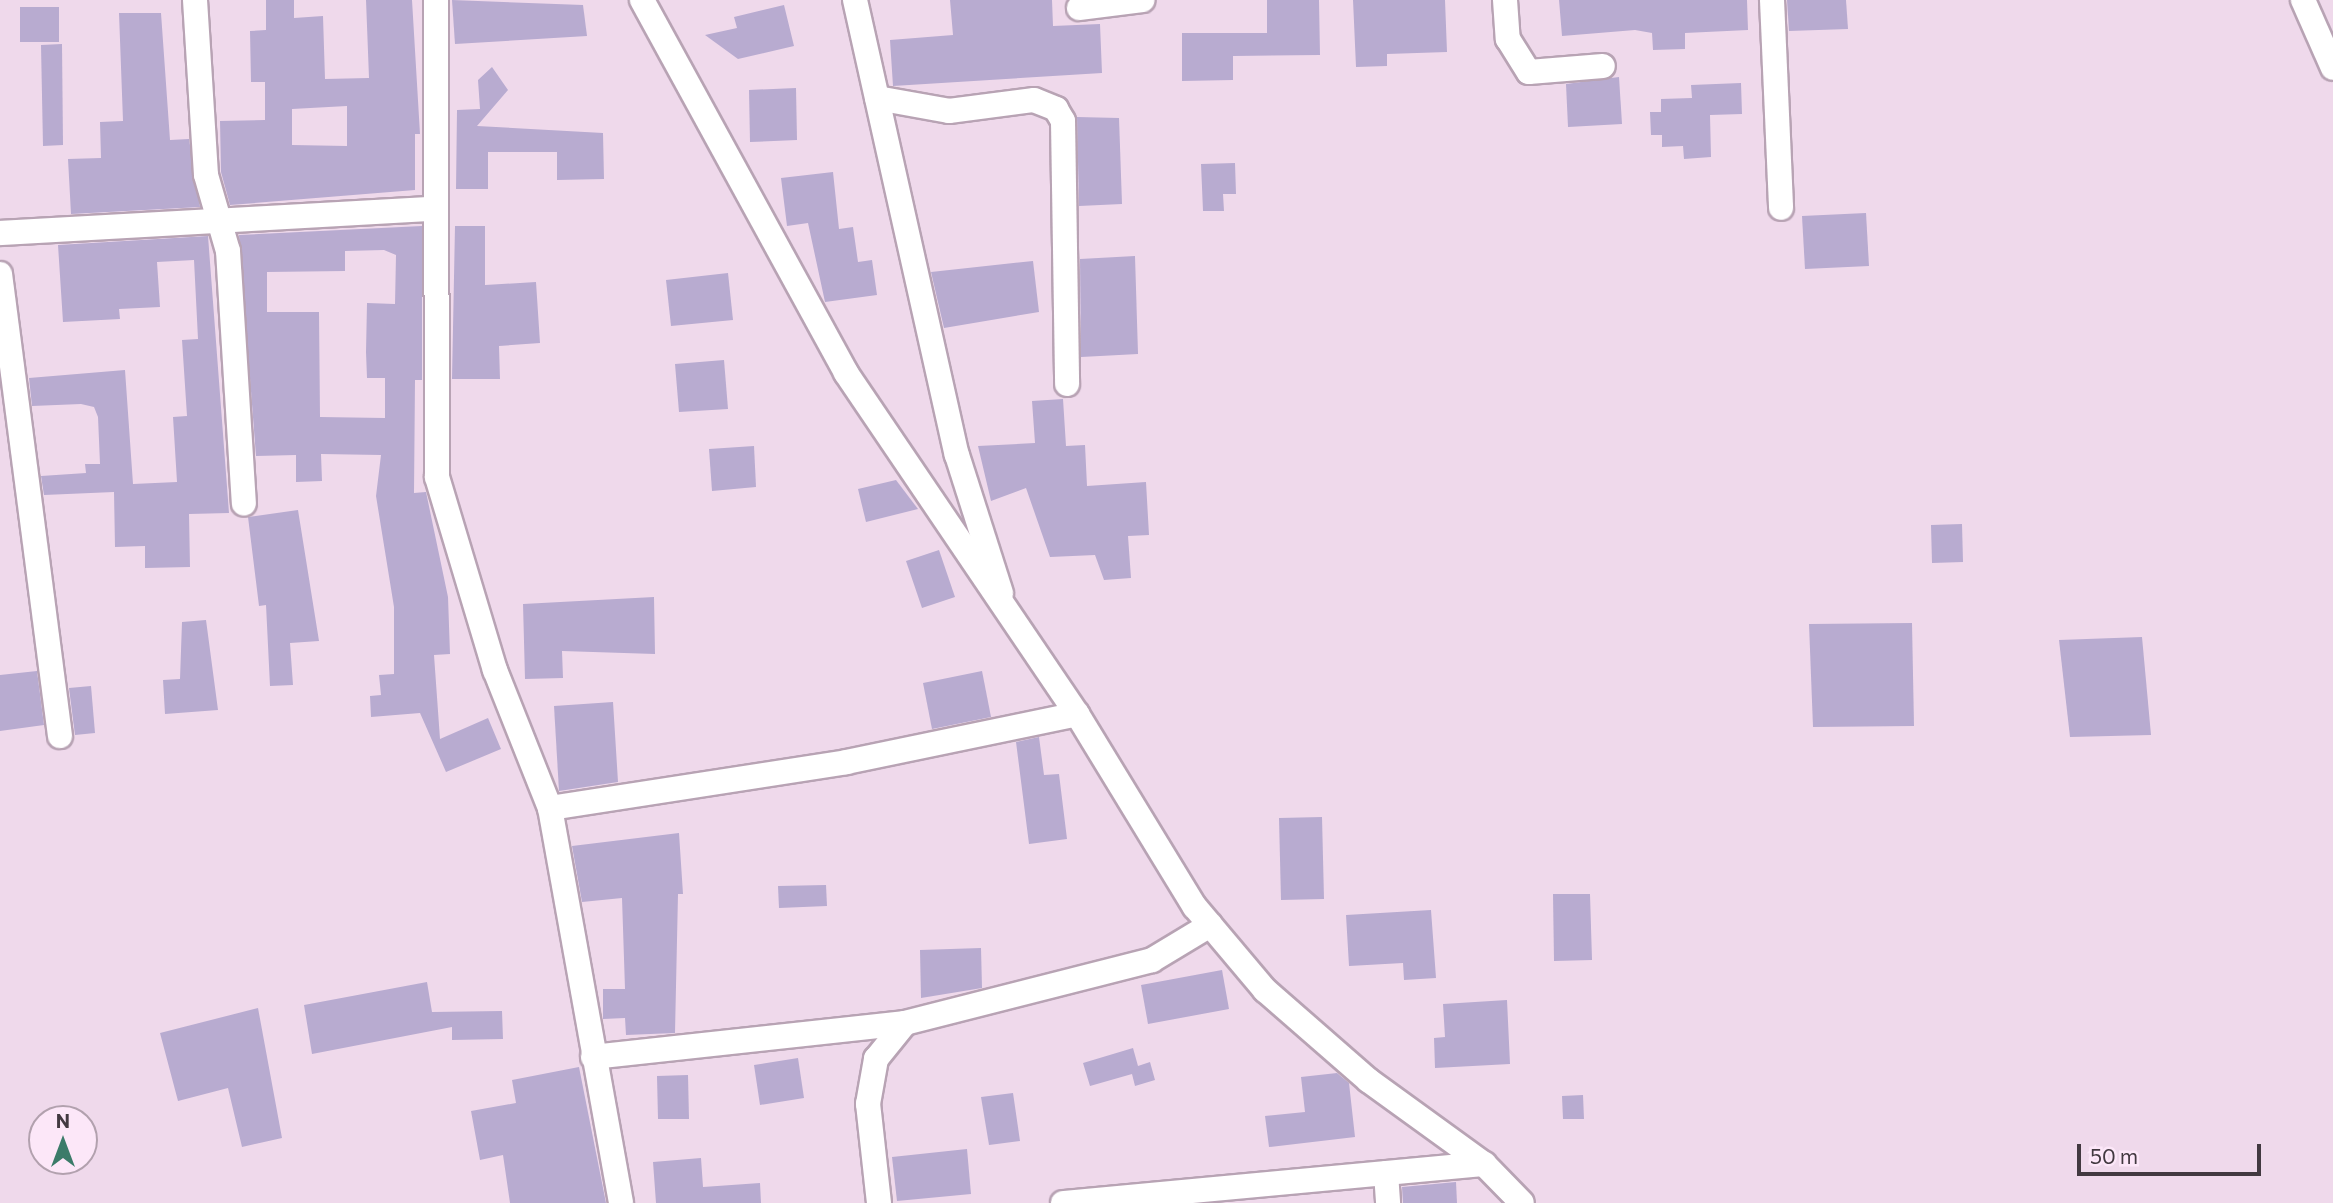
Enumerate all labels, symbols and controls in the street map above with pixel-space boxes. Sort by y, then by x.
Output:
north arrow [28,1105,98,1175]
text: N [56,1109,70,1132]
scale bar [2081,1130,2265,1174]
text: 50 m [2090,1143,2138,1168]

